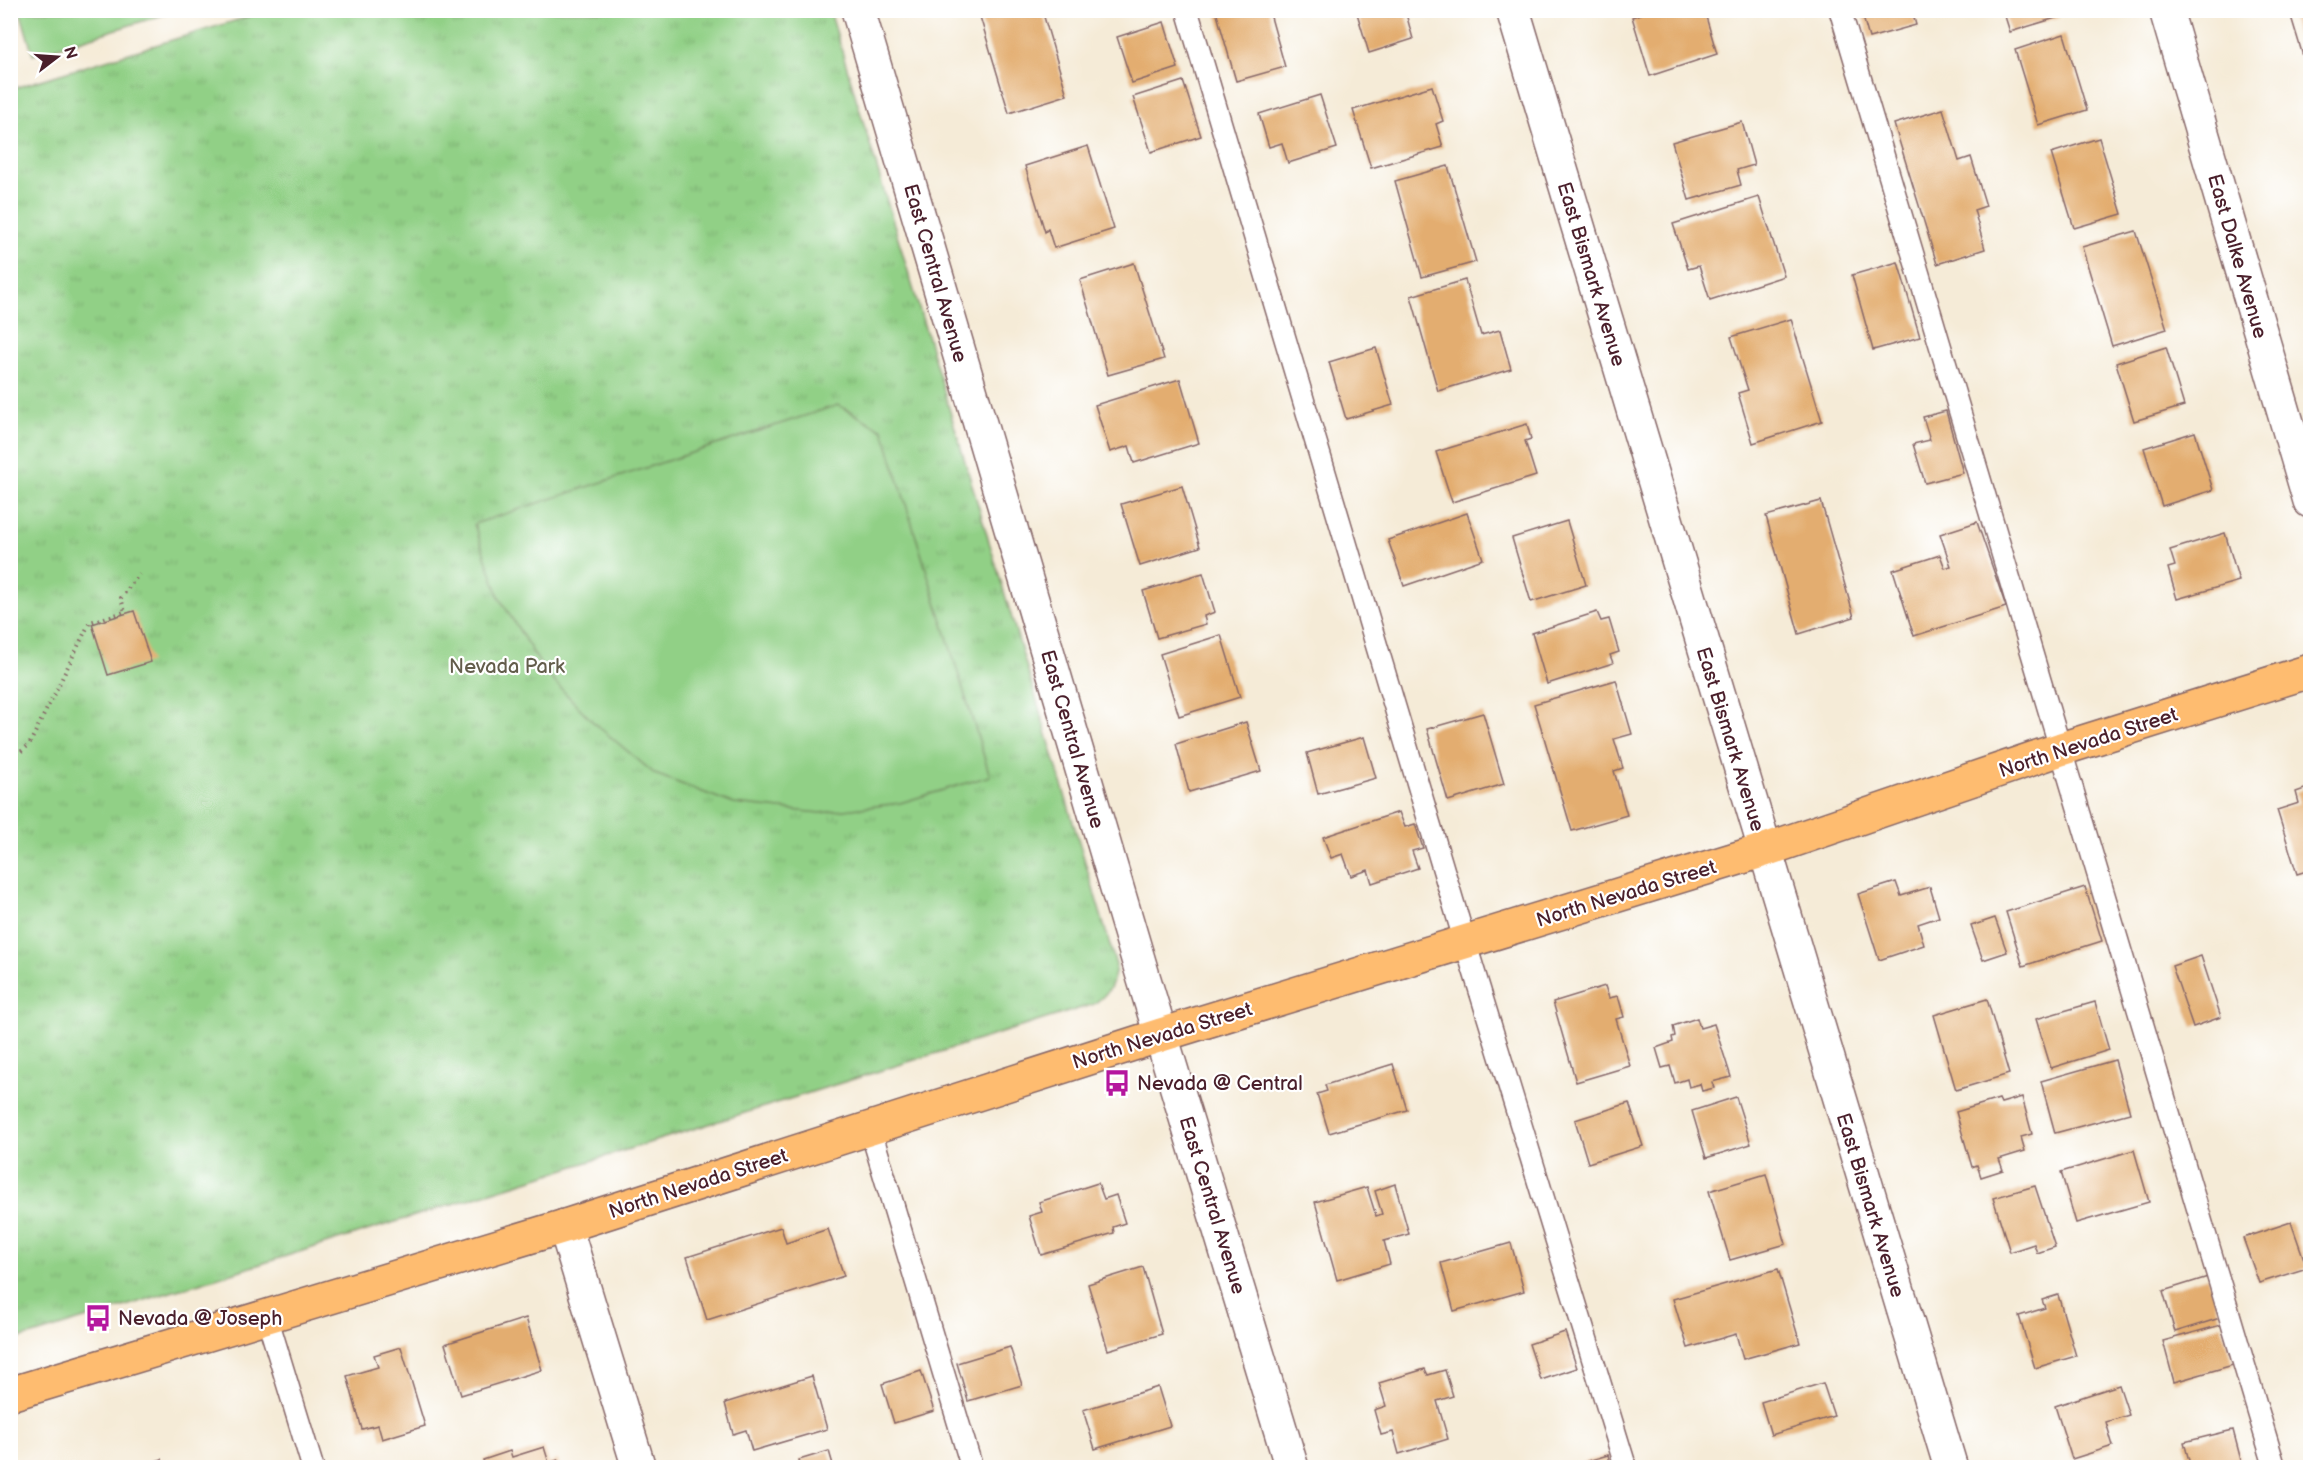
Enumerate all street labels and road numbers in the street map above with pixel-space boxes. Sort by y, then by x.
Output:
street label: East Dalke Avenue [2202,171,2272,341]
street label: East Bismark Avenue [1552,179,1631,370]
street label: East Central Avenue [898,181,972,365]
street label: East Bismark Avenue [1691,644,1770,835]
street label: East Central Avenue [1035,647,1109,831]
street label: North Nevada Street [1996,703,2181,783]
street label: North Nevada Street [1534,855,1719,933]
street label: North Nevada Street [1070,997,1255,1075]
street label: East Bismark Avenue [1831,1110,1910,1301]
street label: East Central Avenue [1174,1114,1251,1297]
street label: North Nevada Street [606,1144,791,1224]

